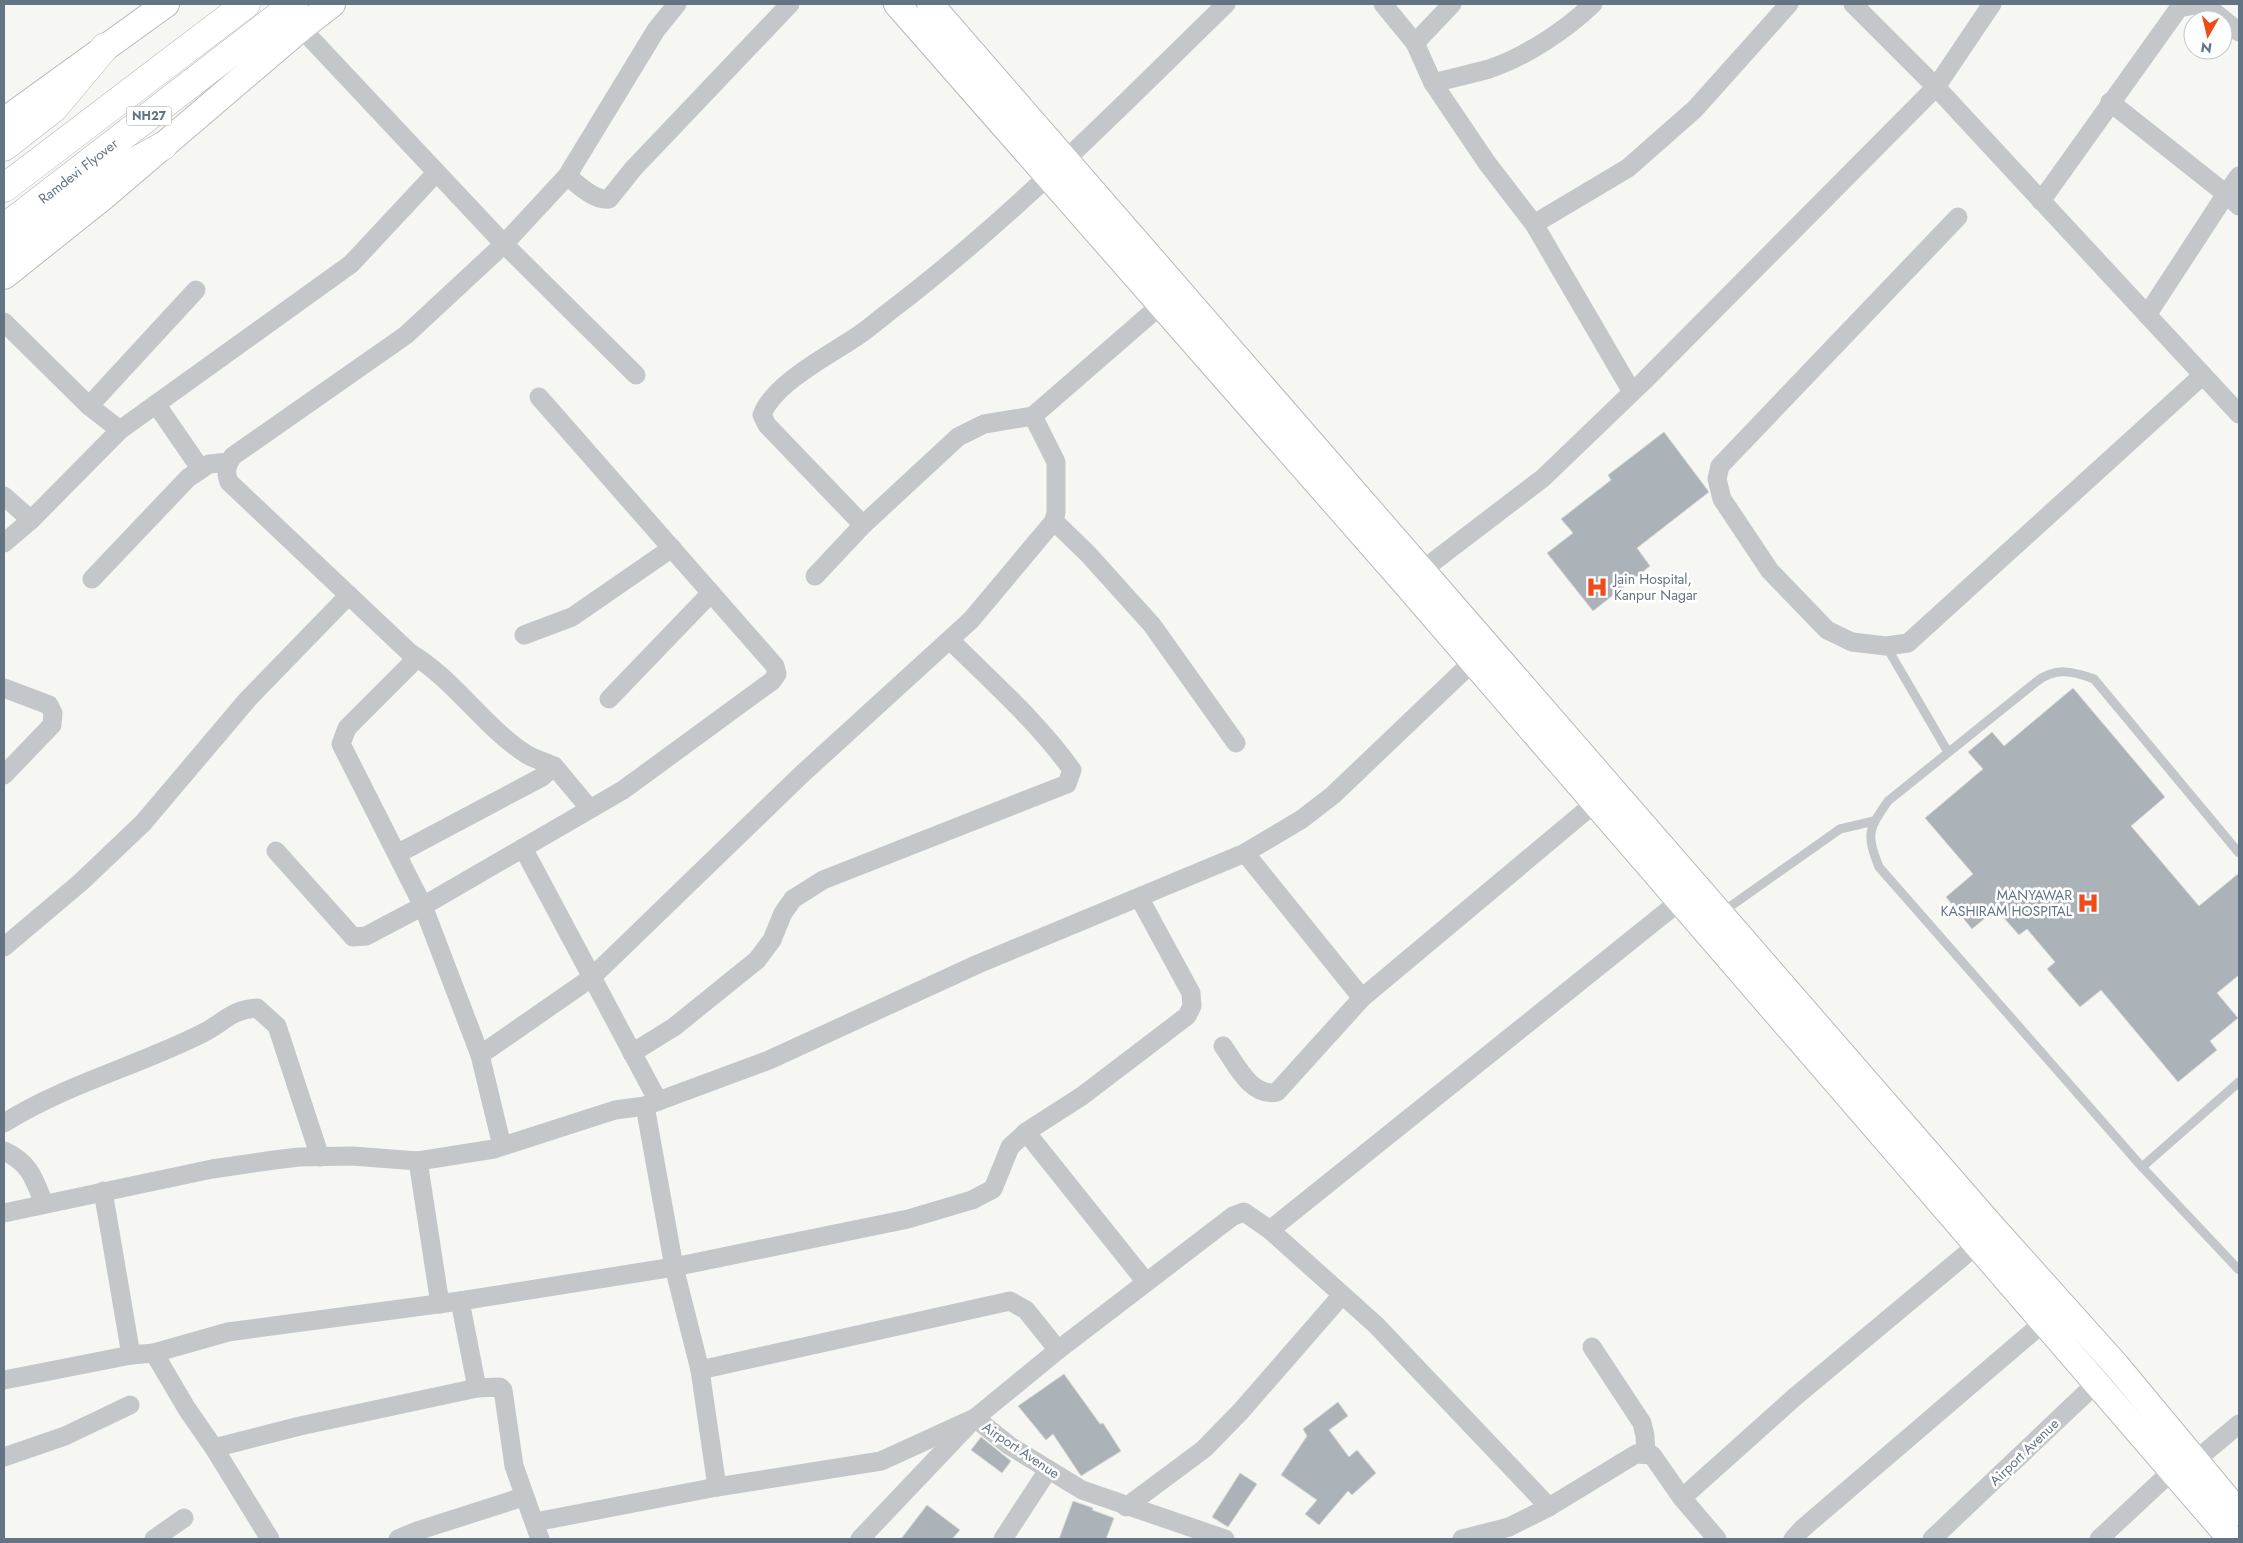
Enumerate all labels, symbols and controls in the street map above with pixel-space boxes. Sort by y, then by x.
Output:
north arrow [2183,10,2233,60]
text: N [2199,37,2213,59]
road number: NH27 [126,106,172,125]
street label: Ramdevi Flyover [34,133,122,208]
place label: Jain Hospital, Kanpur Nagar [1612,569,1698,605]
hospital icon: Jain Hospital, Kanpur Nagar [1584,574,1610,600]
place label: MANYAWAR KASHIRAM HOSPITAL [1941,885,2073,921]
hospital icon: MANYAWAR KASHIRAM HOSPITAL [2075,890,2101,916]
street label: Airport Avenue [1985,1414,2063,1490]
street label: Airport Avenue [978,1417,1064,1483]

